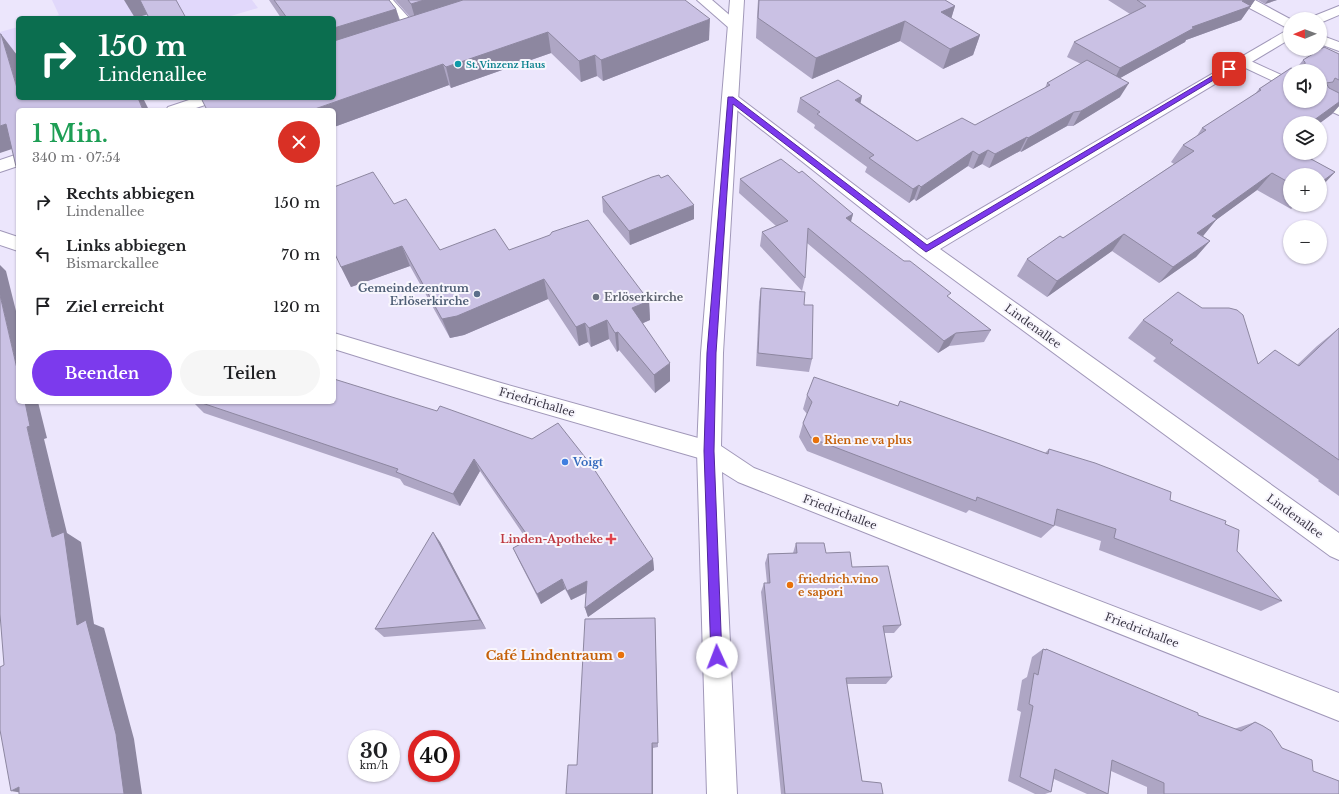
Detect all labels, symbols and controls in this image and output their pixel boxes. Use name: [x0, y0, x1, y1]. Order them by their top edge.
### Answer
north arrow: [1283, 12, 1327, 56]
map controls: [1283, 12, 1327, 264]
text: 150 m: [98, 29, 186, 64]
icon: right: [32, 32, 84, 84]
pin: [1212, 52, 1246, 86]
icon: arrive: [1218, 58, 1240, 80]
marker: St. Vinzenz Haus: [453, 59, 463, 69]
place label: St. Vinzenz Haus: [466, 59, 545, 70]
text: Lindenallee: [98, 64, 207, 86]
button: sound: [1283, 64, 1327, 108]
button: layers: [1283, 116, 1327, 160]
text: 1 Min.: [32, 119, 108, 148]
button: close: [278, 121, 320, 163]
text: 340 m · 07:54: [32, 149, 120, 166]
button: +: [1283, 168, 1327, 212]
text: Rechts abbiegen: [66, 184, 195, 203]
icon: right: [32, 191, 54, 213]
text: 150 m: [274, 193, 320, 212]
text: Lindenallee: [66, 203, 145, 220]
button: −: [1283, 220, 1327, 264]
text: Links abbiegen: [66, 236, 186, 255]
icon: left: [32, 243, 54, 265]
text: 70 m: [281, 245, 320, 264]
text: Bismarckallee: [66, 255, 159, 272]
place label: Gemeindezentrum Erlöserkirche: [358, 281, 470, 308]
marker: Gemeindezentrum Erlöserkirche: [472, 289, 482, 299]
place label: Erlöserkirche: [604, 290, 684, 304]
marker: Erlöserkirche: [591, 292, 601, 302]
icon: arrive: [32, 295, 54, 317]
text: Ziel erreicht: [66, 297, 164, 316]
text: 120 m: [273, 297, 320, 316]
street label: Lindenallee: [1002, 301, 1064, 351]
button: Beenden: [32, 350, 172, 396]
button: Teilen: [180, 350, 320, 396]
street label: Friedrichallee: [497, 384, 577, 420]
place label: Rien ne va plus: [824, 433, 912, 447]
marker: Rien ne va plus: [811, 435, 821, 445]
place label: Voigt: [572, 455, 604, 469]
marker: Voigt: [560, 457, 570, 467]
street label: Friedrichallee: [801, 491, 879, 533]
street label: Lindenallee: [1264, 491, 1326, 541]
place label: Linden-Apotheke: [500, 532, 604, 546]
marker: Linden-Apotheke: [606, 534, 616, 544]
place label: friedrich.vino e sapori: [798, 572, 878, 599]
marker: friedrich.vino e sapori: [785, 580, 795, 590]
street label: Friedrichallee: [1103, 609, 1181, 651]
position arrow: [696, 636, 738, 678]
place label: Café Lindentraum: [486, 647, 614, 664]
marker: Café Lindentraum: [616, 650, 626, 660]
speed limit sign: 40: [408, 730, 460, 782]
text: 30: [360, 739, 388, 763]
text: km/h: [360, 759, 388, 772]

